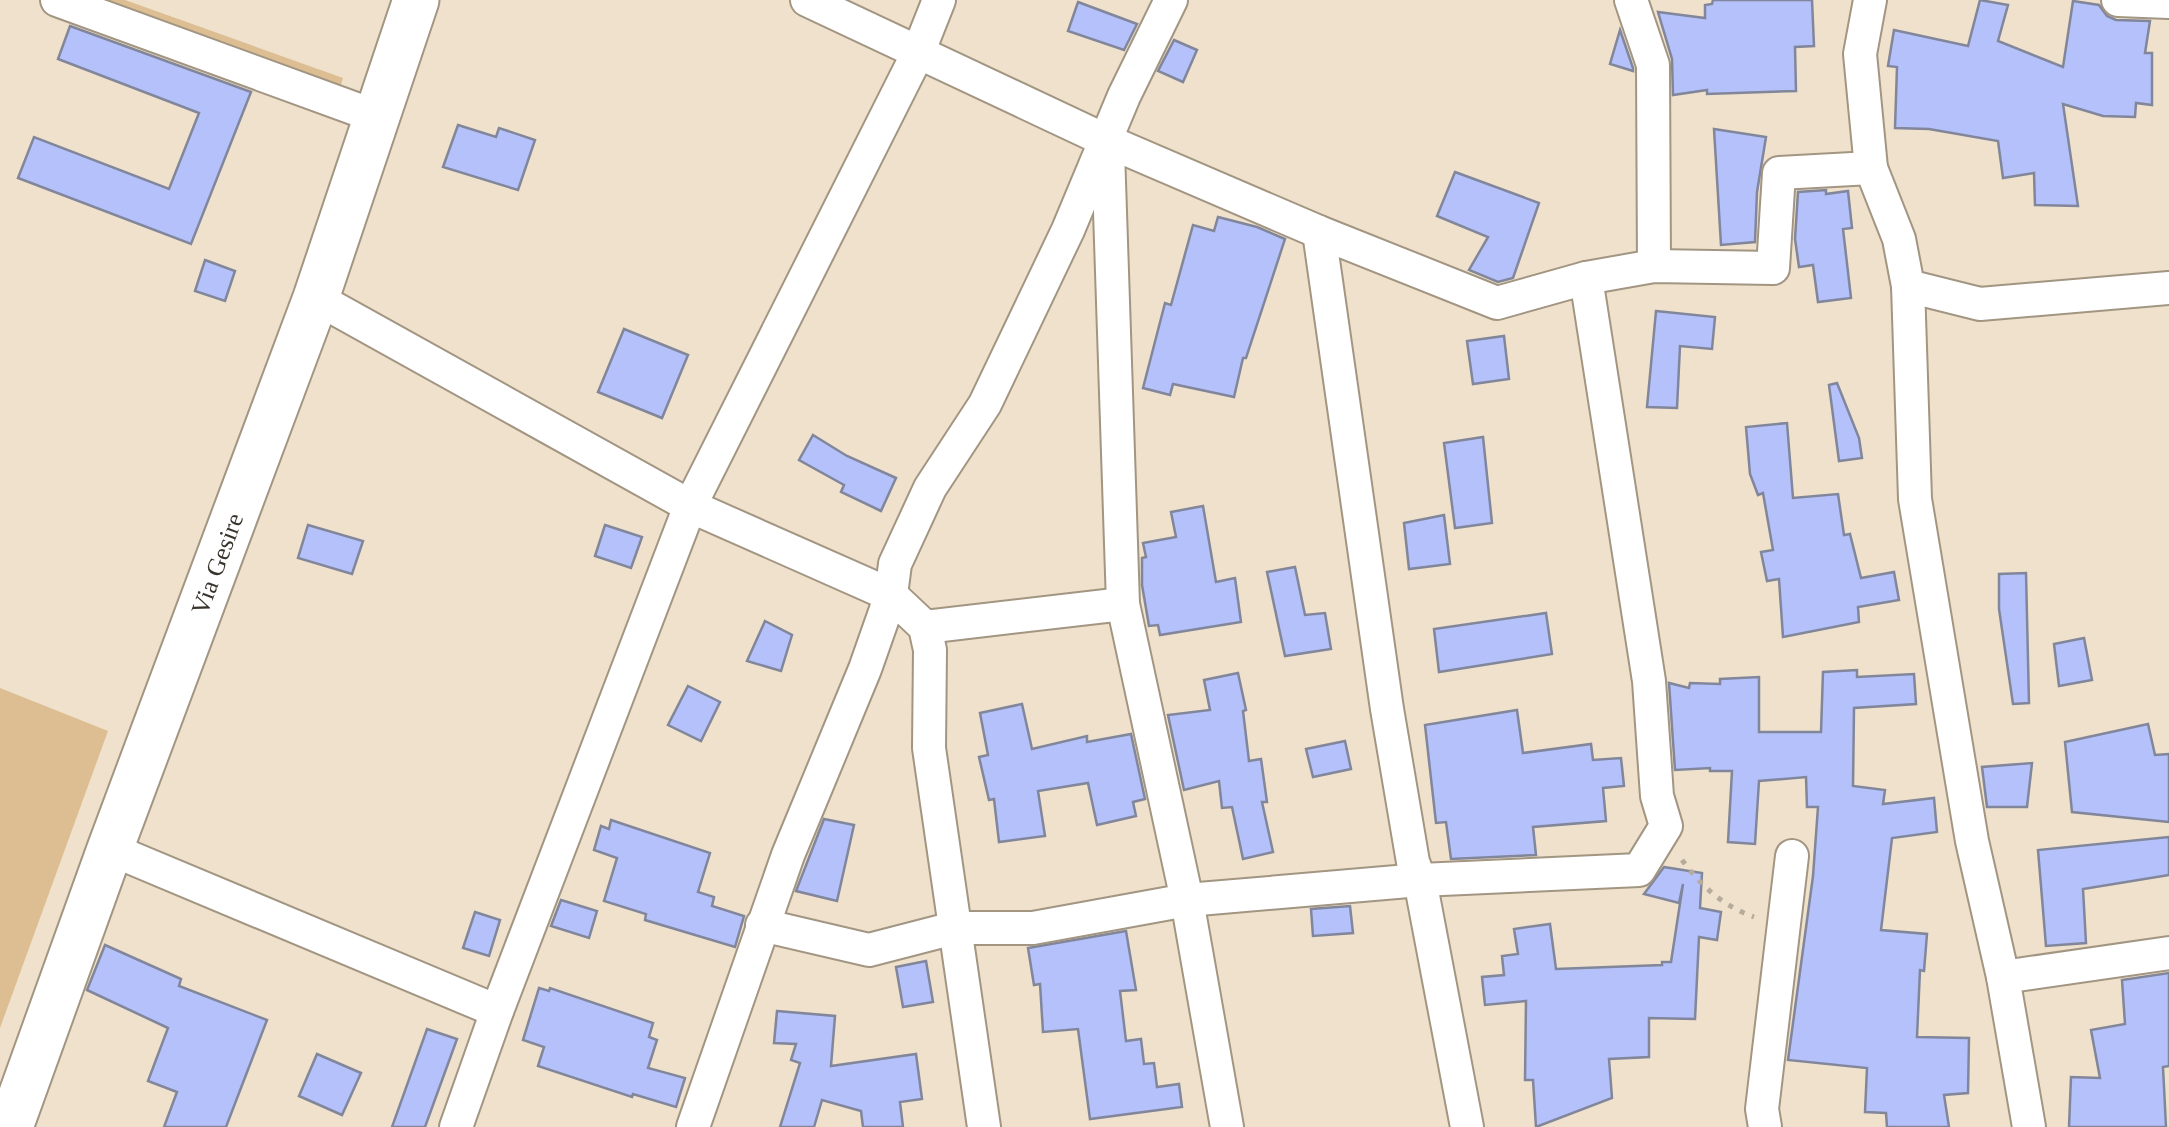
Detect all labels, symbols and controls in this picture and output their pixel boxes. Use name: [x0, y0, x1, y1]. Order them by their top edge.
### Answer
street label: Via Gesire: [186, 509, 248, 618]

